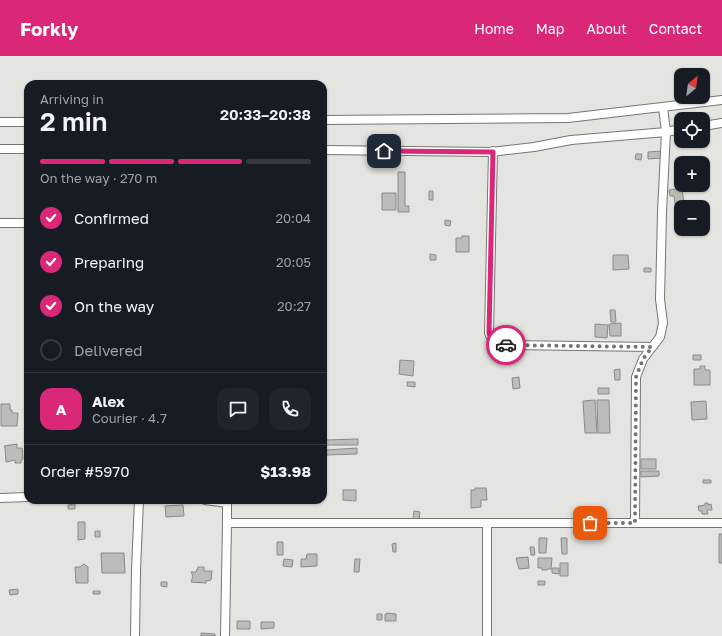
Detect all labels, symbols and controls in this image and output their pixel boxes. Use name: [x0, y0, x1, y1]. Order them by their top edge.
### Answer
text: Forkly: [20, 17, 78, 40]
text: Home: [474, 20, 514, 37]
text: Map: [536, 20, 564, 37]
text: About: [586, 20, 627, 37]
text: Contact: [649, 20, 702, 37]
north arrow: [674, 68, 710, 104]
map controls: [674, 68, 710, 236]
text: Arriving in: [40, 91, 104, 107]
text: 20:33–20:38: [220, 105, 311, 123]
text: 2 min: [40, 106, 108, 137]
button: locate: [674, 112, 710, 148]
pin: [367, 134, 401, 168]
icon: home: [373, 140, 395, 162]
button: +: [674, 156, 710, 192]
text: On the way · 270 m: [40, 170, 157, 186]
button: −: [674, 200, 710, 236]
icon: check: [40, 207, 62, 229]
text: Confirmed: [74, 209, 149, 227]
text: 20:04: [276, 210, 311, 226]
icon: check: [40, 251, 62, 273]
text: Preparing: [74, 253, 144, 271]
text: 20:05: [276, 254, 311, 270]
icon: check: [40, 295, 62, 317]
text: On the way: [74, 297, 154, 315]
text: 20:27: [277, 298, 311, 314]
courier: [486, 325, 526, 365]
icon: car: [495, 334, 517, 356]
text: Delivered: [74, 341, 142, 359]
button: chat: [217, 388, 259, 430]
button: phone: [269, 388, 311, 430]
text: Alex: [92, 392, 125, 410]
text: A: [56, 400, 66, 418]
text: Courier · 4.7: [92, 410, 167, 426]
text: Order #5970: [40, 462, 130, 480]
text: $13.98: [260, 462, 311, 480]
pin: [573, 506, 607, 540]
icon: bag: [579, 512, 601, 534]

